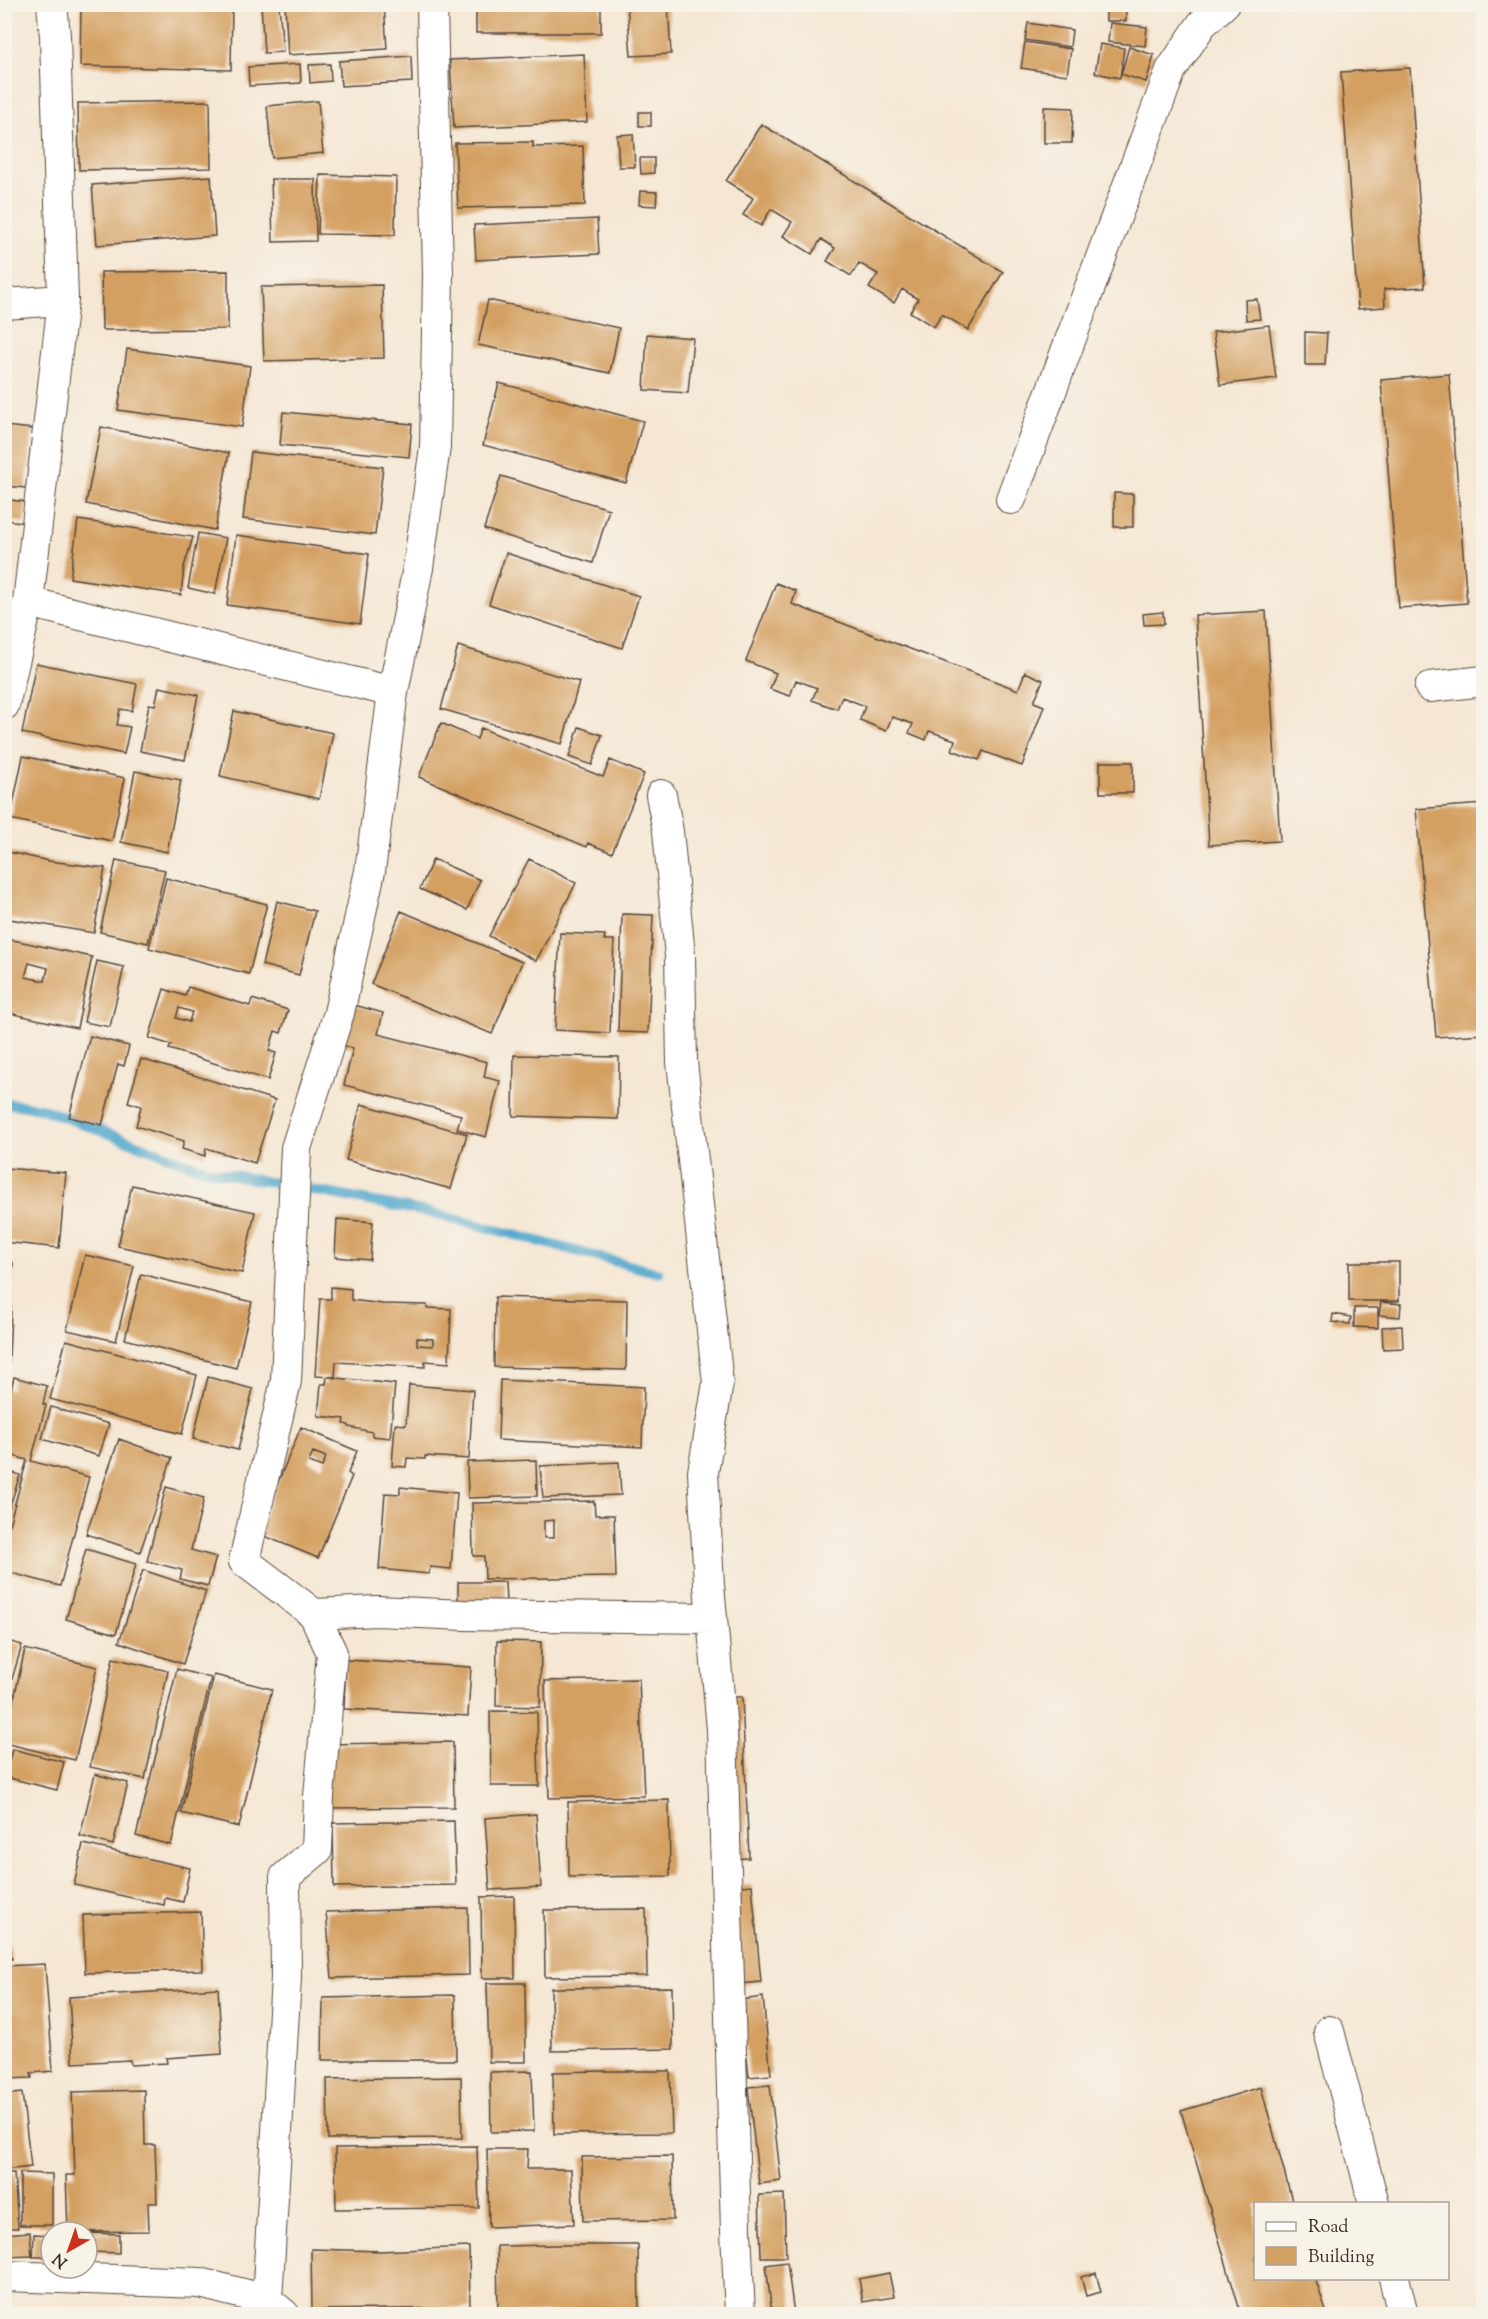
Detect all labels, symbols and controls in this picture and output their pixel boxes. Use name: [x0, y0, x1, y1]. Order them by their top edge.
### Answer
legend: [1254, 2202, 1449, 2280]
text: Road: [1308, 2215, 1348, 2241]
north arrow: [39, 2220, 99, 2280]
text: Building: [1308, 2245, 1374, 2271]
text: N: [49, 2247, 73, 2272]

